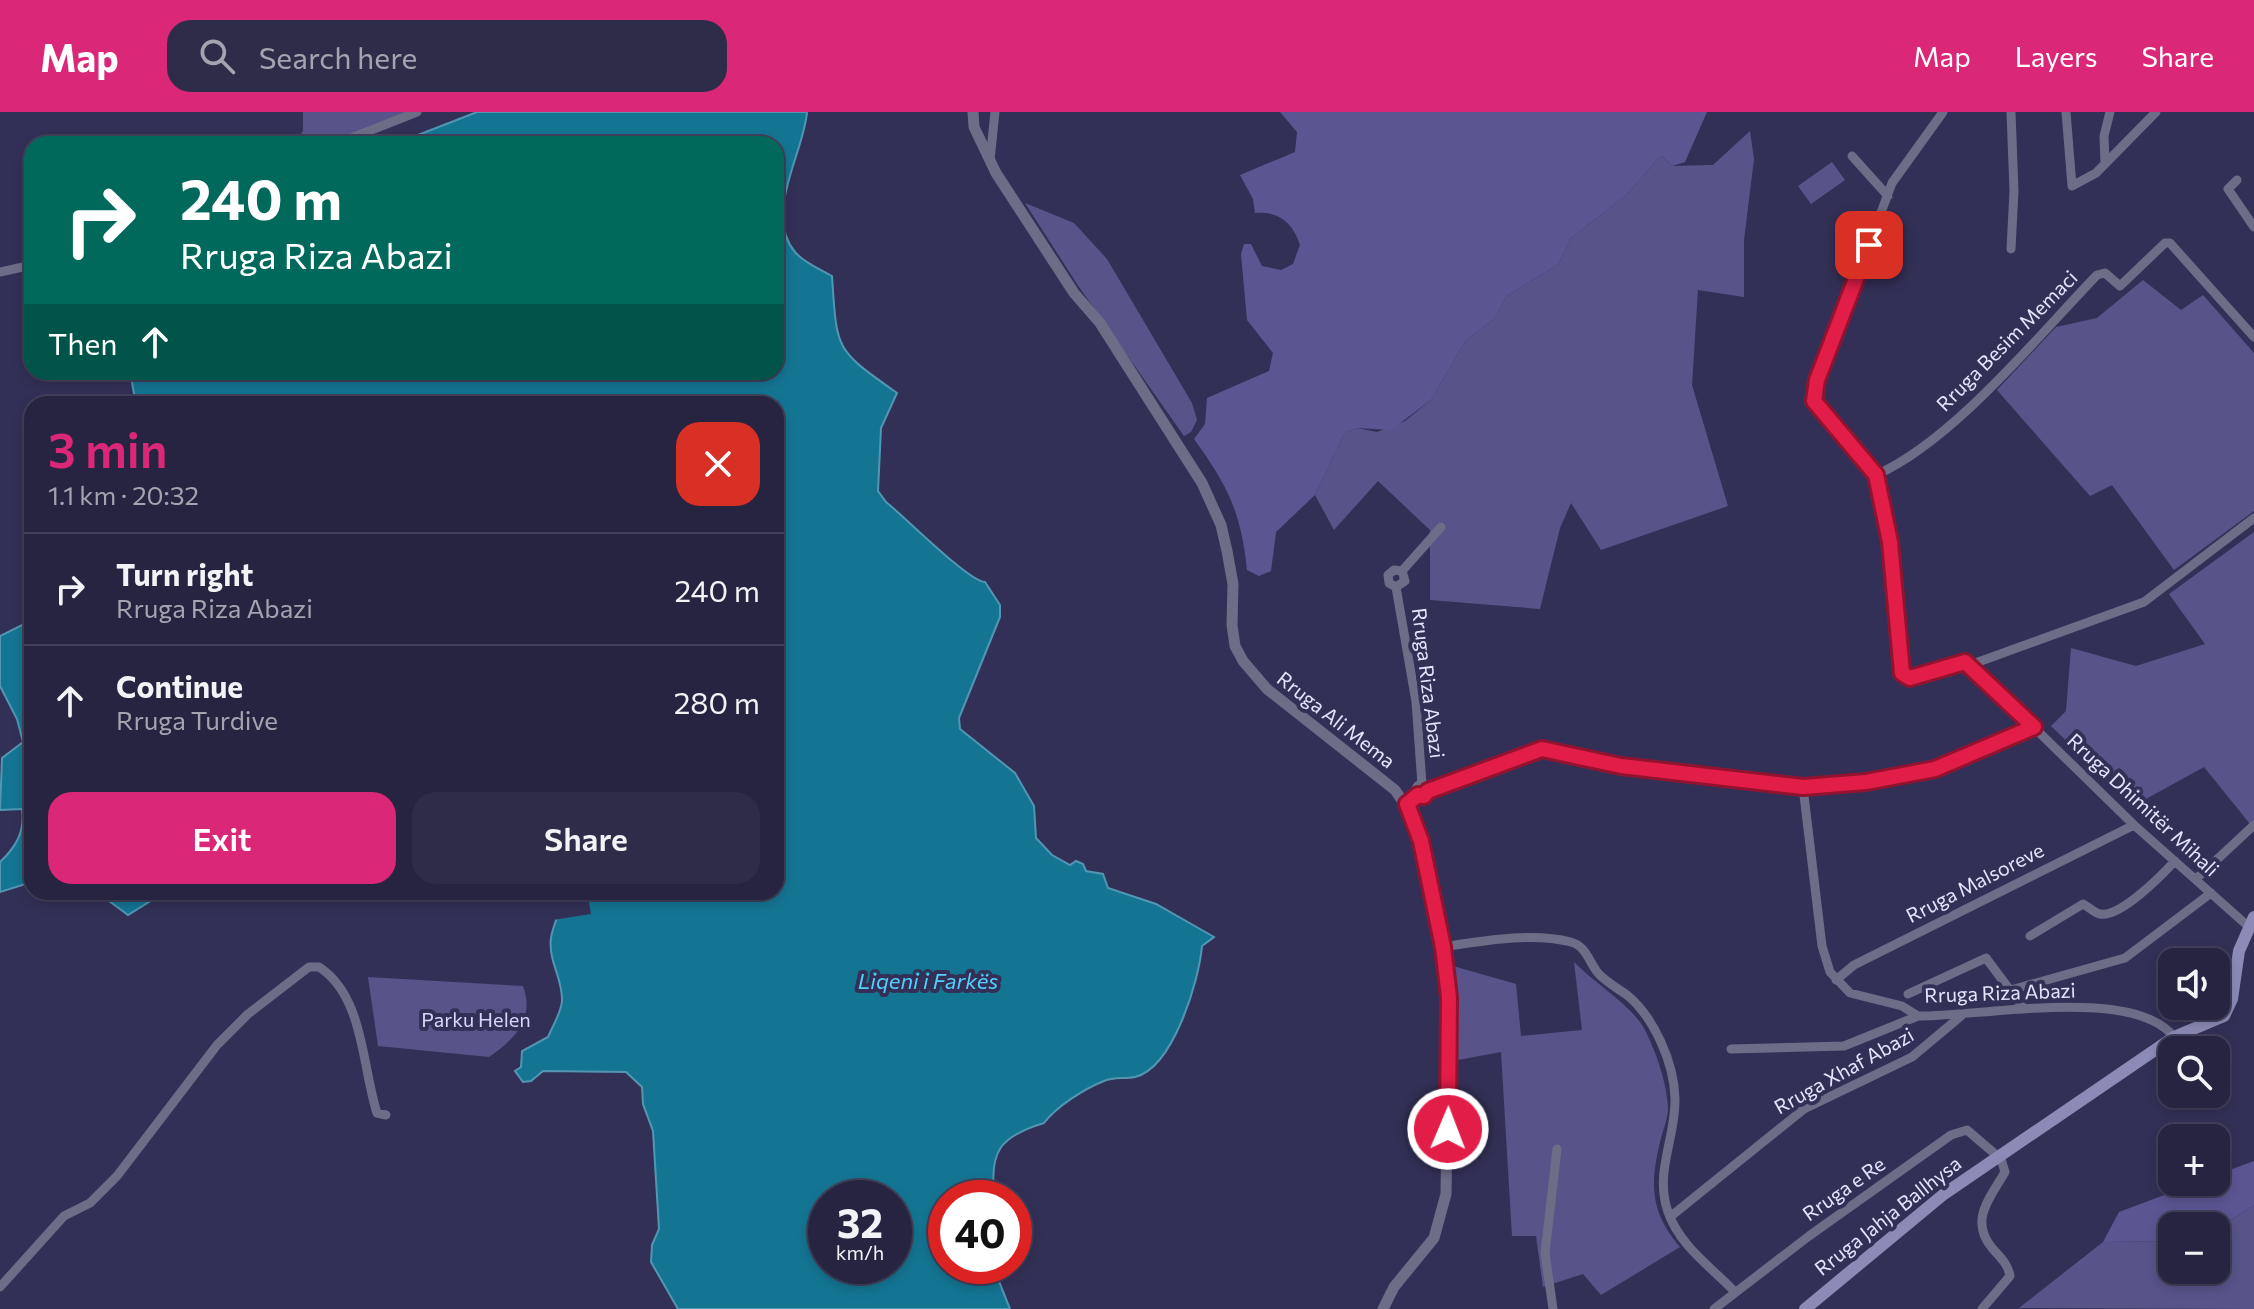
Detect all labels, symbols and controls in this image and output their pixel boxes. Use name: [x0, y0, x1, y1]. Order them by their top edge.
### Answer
search box: [167, 20, 727, 92]
text: Map: [40, 33, 119, 80]
icon: search: [195, 34, 239, 78]
text: Search here: [259, 38, 417, 75]
text: Map: [1913, 39, 1971, 73]
text: Layers: [2015, 39, 2097, 73]
text: Share: [2141, 39, 2214, 73]
text: 240 m: [180, 163, 342, 232]
icon: right: [48, 168, 152, 272]
pin: [1835, 211, 1903, 279]
icon: arrive: [1847, 223, 1891, 267]
text: Rruga Riza Abazi: [180, 232, 453, 276]
street label: Rruga Besim Memaci: [1931, 265, 2082, 416]
icon: ahead: [133, 320, 177, 364]
text: Then: [48, 324, 117, 361]
text: 3 min: [48, 419, 168, 478]
button: close: [676, 422, 760, 506]
text: 1.1 km · 20:32: [48, 479, 199, 510]
text: Turn right: [116, 555, 253, 592]
icon: right: [48, 567, 92, 611]
text: 240 m: [674, 571, 760, 608]
text: Rruga Riza Abazi: [116, 592, 313, 623]
street label: Rruga Riza Abazi: [1408, 606, 1450, 760]
street label: Rruga Ali Mema: [1273, 666, 1400, 773]
text: Continue: [116, 667, 243, 704]
icon: ahead: [48, 679, 92, 723]
text: 280 m: [674, 683, 760, 720]
text: Rruga Turdive: [116, 704, 278, 735]
street label: Rruga Dhimitër Mihali: [2063, 728, 2224, 881]
button: Exit: [48, 792, 396, 884]
button: Share: [412, 792, 760, 884]
street label: Rruga Malsoreve: [1902, 837, 2047, 927]
map controls: [2158, 948, 2230, 1284]
button: sound: [2158, 948, 2230, 1020]
water label: Liqeni i Farkës: [858, 967, 998, 994]
street label: Rruga Riza Abazi: [1924, 977, 2076, 1007]
park label: Parku Helen: [421, 1007, 531, 1031]
street label: Rruga Xhaf Abazi: [1770, 1022, 1918, 1118]
button: search: [2158, 1036, 2230, 1108]
position arrow: [1406, 1087, 1490, 1171]
button: +: [2158, 1124, 2230, 1196]
street label: Rruga e Re: [1798, 1151, 1889, 1225]
street label: Rruga Jahja Ballhysa: [1809, 1151, 1965, 1280]
speed limit sign: 40: [928, 1180, 1032, 1284]
text: 32: [837, 1197, 883, 1246]
button: −: [2158, 1212, 2230, 1284]
text: km/h: [836, 1240, 884, 1264]

